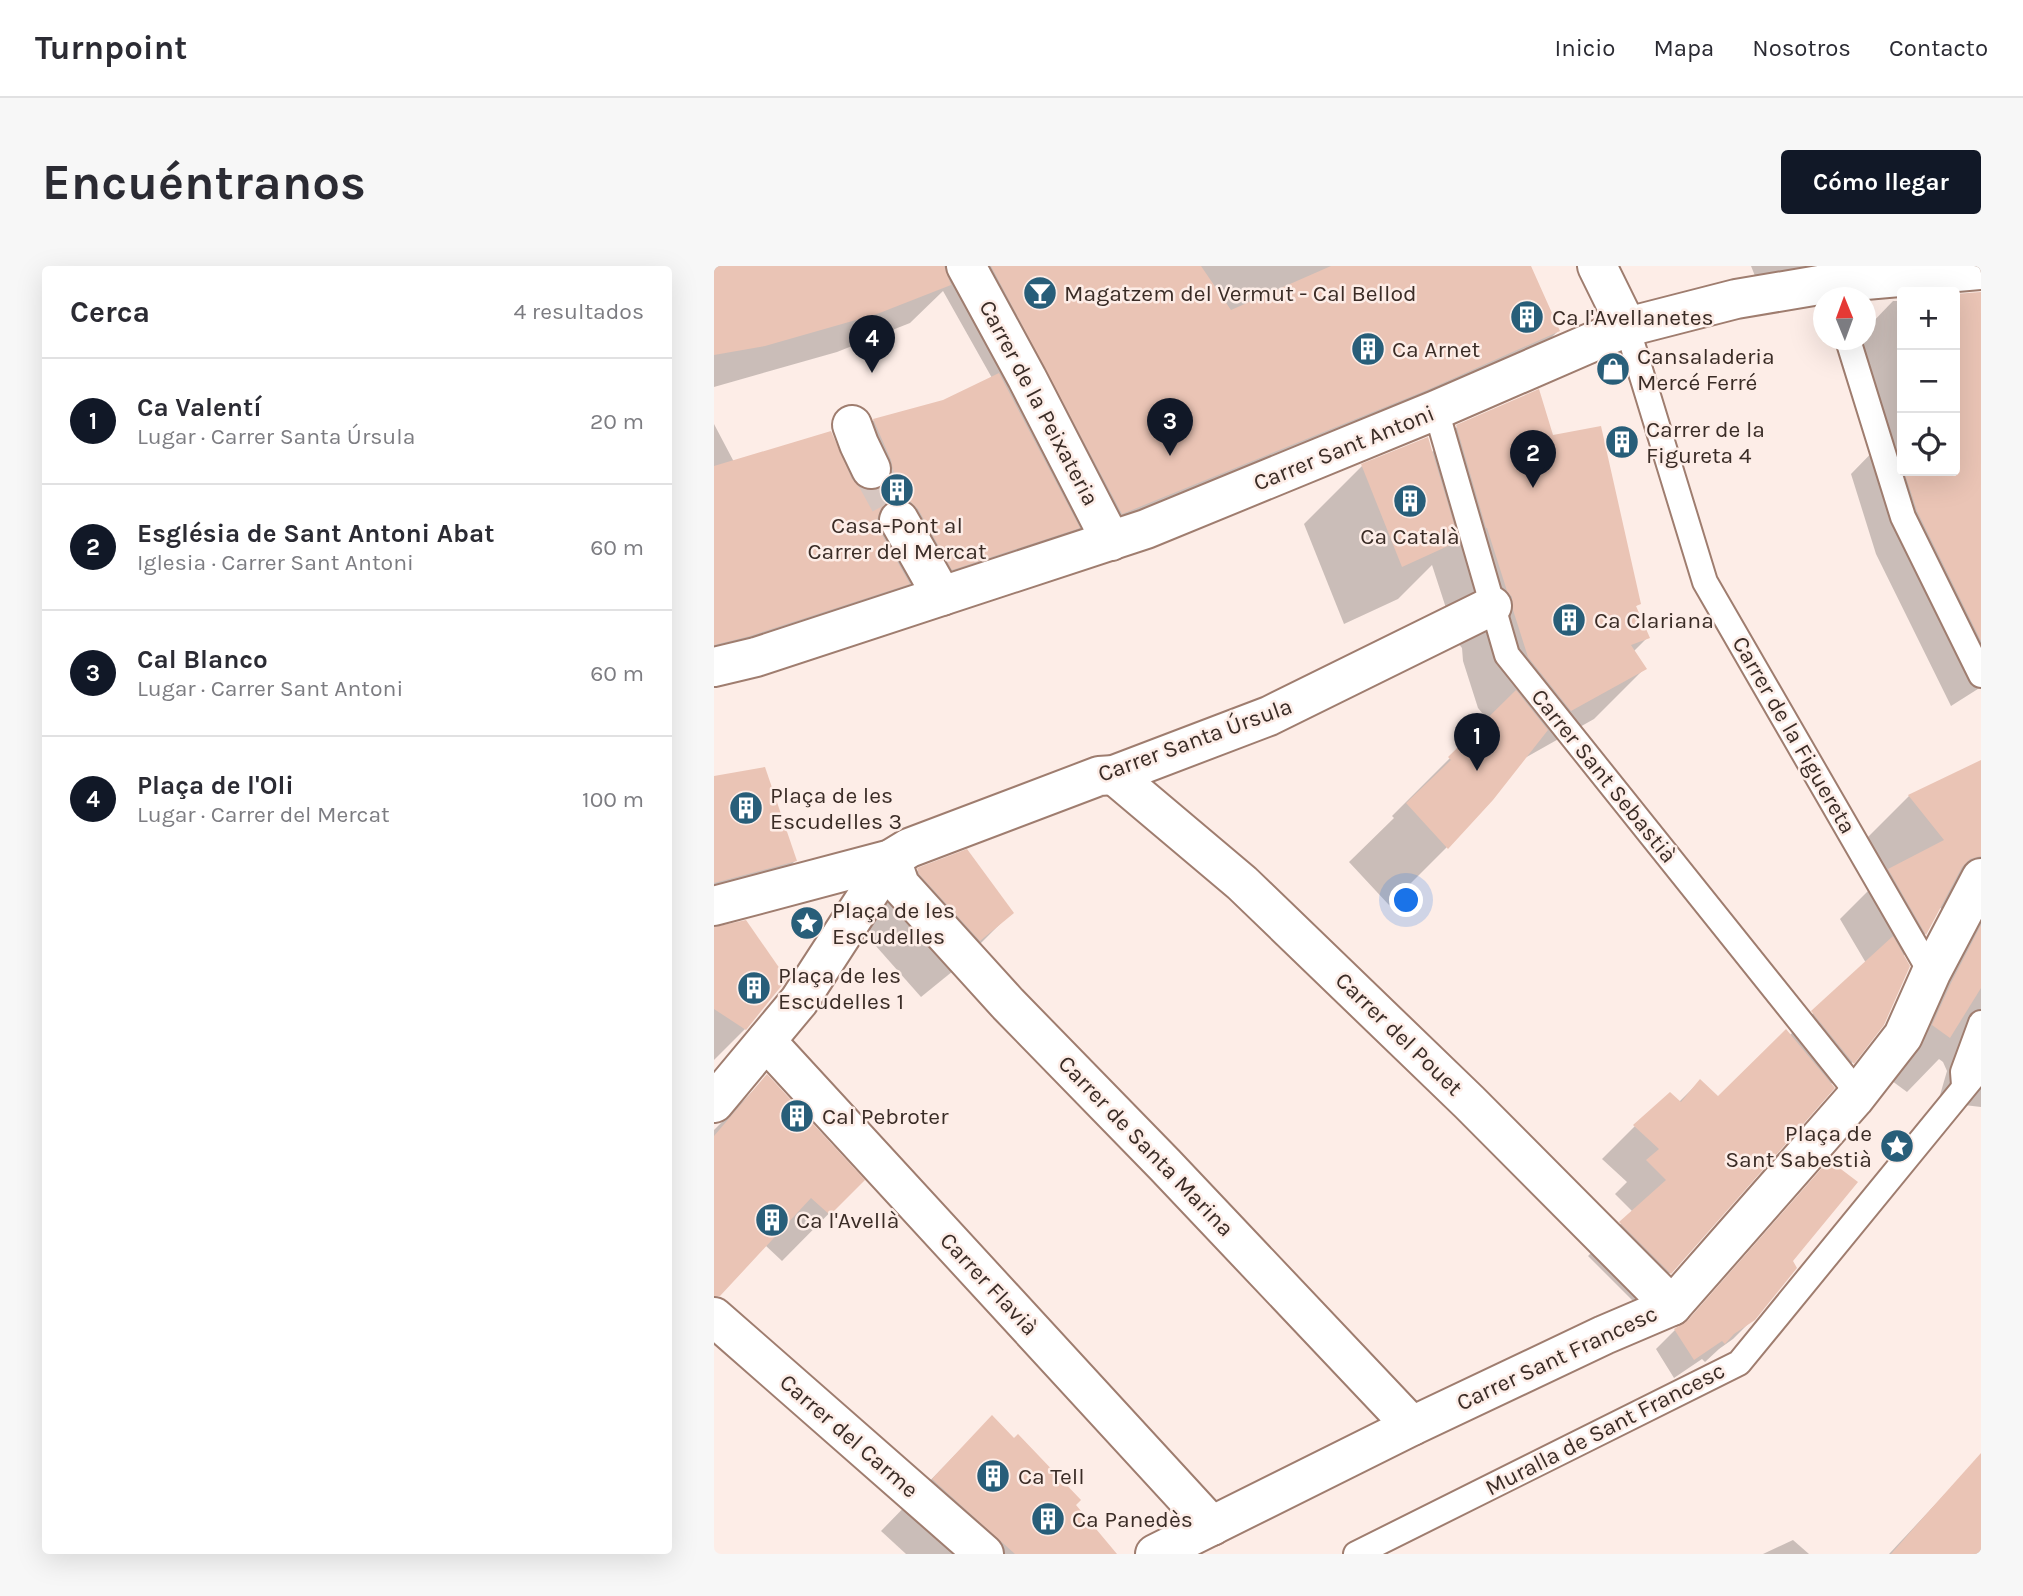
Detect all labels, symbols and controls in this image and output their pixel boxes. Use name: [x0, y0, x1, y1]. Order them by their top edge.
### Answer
text: Turnpoint: [35, 29, 187, 67]
text: Inicio: [1554, 34, 1615, 62]
text: Mapa: [1653, 34, 1714, 62]
text: Nosotros: [1752, 34, 1851, 62]
text: Contacto: [1889, 34, 1988, 62]
button: Cómo llegar: [1781, 150, 1981, 214]
text: Encuéntranos: [42, 154, 366, 211]
bar icon: Magatzem del Vermut - Cal Bellod: [1021, 274, 1059, 312]
place label: Magatzem del Vermut - Cal Bellod: [1064, 280, 1417, 307]
north arrow: [1813, 287, 1876, 350]
map controls: [1897, 287, 1960, 476]
button: +: [1897, 287, 1960, 350]
text: Cerca: [70, 294, 150, 330]
street label: Carrer de la Peixateria: [973, 296, 1105, 510]
text: 4 resultados: [514, 298, 644, 325]
building icon: Ca l'Avellanetes: [1508, 298, 1546, 336]
place label: Ca l'Avellanetes: [1552, 304, 1714, 331]
pin: 4: [849, 315, 895, 373]
building icon: Ca Arnet: [1349, 330, 1387, 368]
place label: Ca Arnet: [1392, 336, 1480, 363]
place label: Cansaladeria Mercé Ferré: [1637, 343, 1775, 396]
shop icon: Cansaladeria Mercé Ferré: [1594, 350, 1632, 388]
button: −: [1897, 350, 1960, 413]
text: Ca Valentí: [137, 392, 262, 423]
pin: 3: [1147, 398, 1193, 456]
street label: Carrer Sant Antoni: [1250, 399, 1438, 497]
text: 1: [89, 408, 97, 435]
text: 20 m: [590, 408, 644, 435]
button: locate: [1897, 413, 1960, 476]
place label: Carrer de la Figureta 4: [1646, 416, 1765, 469]
text: Lugar · Carrer Santa Úrsula: [137, 423, 415, 450]
building icon: Carrer de la Figureta 4: [1603, 423, 1641, 461]
pin: 2: [1510, 430, 1556, 488]
building icon: Casa-Pont al Carrer del Mercat: [878, 471, 916, 509]
building icon: Ca Català: [1391, 482, 1429, 520]
place label: Casa-Pont al Carrer del Mercat: [807, 512, 987, 565]
text: Església de Sant Antoni Abat: [137, 518, 494, 549]
place label: Ca Català: [1360, 523, 1460, 550]
text: 2: [86, 534, 100, 561]
text: 60 m: [590, 534, 644, 561]
text: Iglesia · Carrer Sant Antoni: [137, 549, 414, 576]
building icon: Ca Clariana: [1550, 601, 1588, 639]
place label: Ca Clariana: [1594, 607, 1714, 634]
street label: Carrer de la Figuereta: [1726, 631, 1862, 839]
text: Cal Blanco: [137, 644, 268, 675]
text: 3: [86, 660, 100, 687]
text: 60 m: [590, 660, 644, 687]
text: Lugar · Carrer Sant Antoni: [137, 675, 403, 702]
street label: Carrer Sant Sebastià: [1526, 684, 1682, 868]
street label: Carrer Santa Úrsula: [1094, 692, 1296, 788]
pin: 1: [1454, 713, 1500, 771]
text: Plaça de l'Oli: [137, 770, 294, 801]
place label: Plaça de les Escudelles 3: [770, 782, 902, 835]
text: 4: [86, 786, 100, 813]
text: 100 m: [582, 786, 644, 813]
building icon: Plaça de les Escudelles 3: [727, 789, 765, 827]
text: Lugar · Carrer del Mercat: [137, 801, 390, 828]
your location: [1389, 883, 1423, 917]
place label: Plaça de les Escudelles: [832, 897, 955, 950]
place icon: Plaça de les Escudelles: [788, 904, 826, 942]
place label: Plaça de les Escudelles 1: [778, 962, 904, 1015]
street label: Carrer del Pouet: [1330, 967, 1468, 1102]
building icon: Plaça de les Escudelles 1: [735, 969, 773, 1007]
street label: Carrer de Santa Marina: [1053, 1050, 1239, 1242]
building icon: Cal Pebroter: [778, 1097, 816, 1135]
place label: Cal Pebroter: [822, 1103, 949, 1130]
place label: Plaça de Sant Sabestià: [1725, 1120, 1872, 1173]
place icon: Plaça de Sant Sabestià: [1878, 1127, 1916, 1165]
building icon: Ca l'Avellà: [753, 1201, 791, 1239]
place label: Ca l'Avellà: [796, 1207, 899, 1234]
street label: Carrer Flavià: [934, 1227, 1044, 1341]
street label: Carrer Sant Francesc: [1452, 1300, 1662, 1416]
street label: Muralla de Sant Francesc: [1481, 1357, 1729, 1501]
street label: Carrer del Carme: [774, 1368, 924, 1504]
building icon: Ca Tell: [974, 1457, 1012, 1495]
place label: Ca Tell: [1018, 1463, 1085, 1490]
building icon: Ca Panedès: [1029, 1500, 1067, 1538]
place label: Ca Panedès: [1072, 1506, 1193, 1533]

